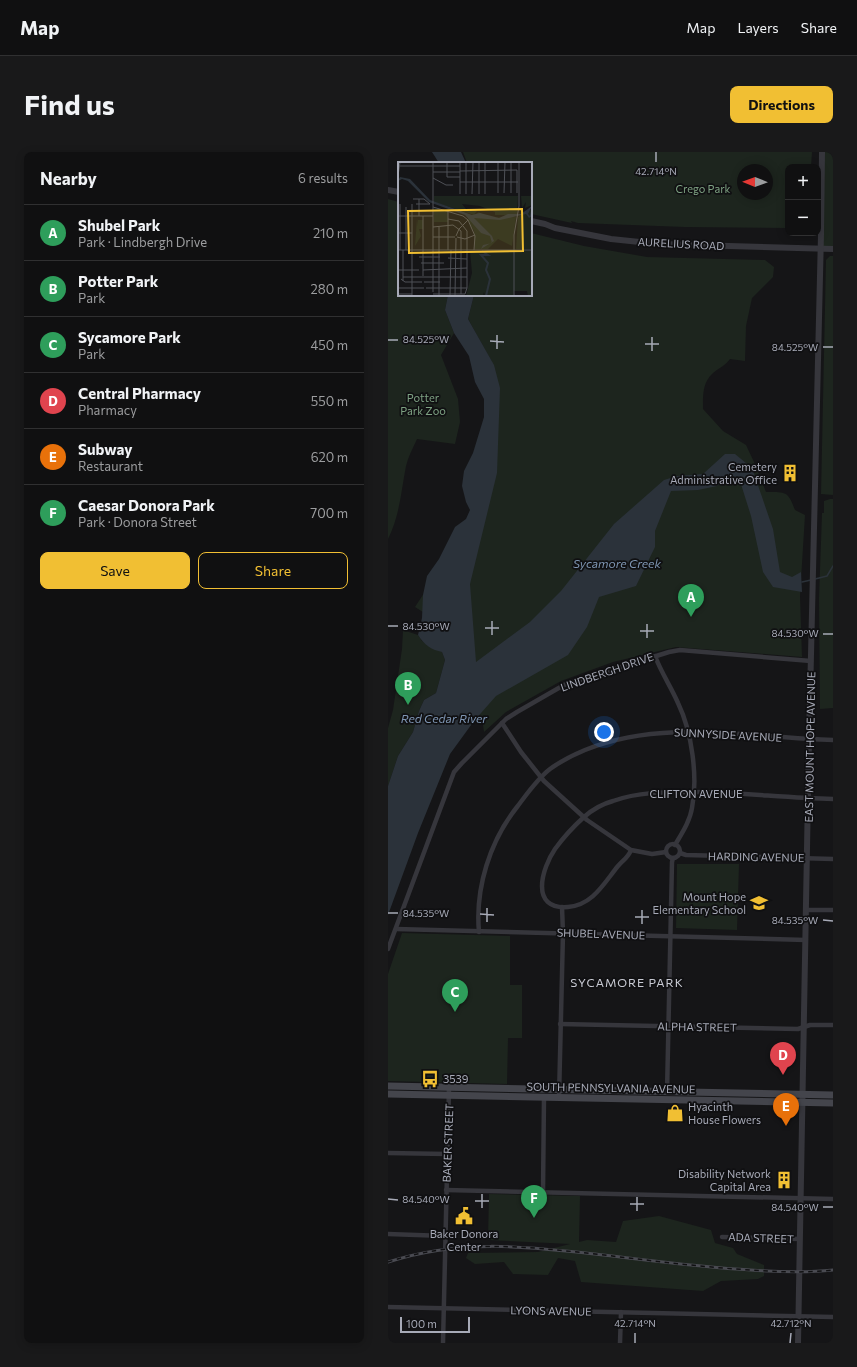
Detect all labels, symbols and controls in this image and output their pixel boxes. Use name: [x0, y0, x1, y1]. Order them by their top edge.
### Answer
text: Map: [20, 16, 59, 39]
text: Map: [687, 19, 715, 36]
text: Layers: [737, 19, 779, 36]
text: Share: [801, 19, 837, 36]
button: Directions: [730, 86, 833, 123]
text: Find us: [24, 87, 115, 121]
inset map: [398, 162, 532, 296]
north arrow: [737, 164, 773, 200]
map controls: [785, 164, 821, 236]
button: +: [785, 164, 821, 200]
text: 42.714°N: [635, 165, 677, 177]
text: Nearby: [40, 168, 97, 189]
text: 6 results: [298, 170, 348, 186]
park label: Crego Park: [675, 182, 731, 195]
button: −: [785, 200, 821, 236]
text: Shubel Park: [78, 216, 160, 234]
text: A: [48, 225, 58, 241]
text: 210 m: [313, 225, 348, 241]
text: Park · Lindbergh Drive: [78, 234, 207, 250]
street label: AURELIUS ROAD: [637, 235, 725, 252]
text: Potter Park: [78, 272, 158, 290]
text: B: [49, 281, 57, 297]
text: 280 m: [311, 281, 348, 297]
text: Park: [78, 290, 105, 306]
text: Sycamore Park: [78, 328, 181, 346]
text: 84.525°W: [403, 333, 449, 345]
text: C: [49, 337, 57, 353]
text: 450 m: [310, 337, 348, 353]
text: 84.525°W: [772, 341, 818, 353]
text: Park: [78, 346, 105, 362]
text: Central Pharmacy: [78, 384, 201, 402]
park label: Potter Park Zoo: [400, 391, 446, 417]
text: D: [48, 393, 58, 409]
text: 550 m: [311, 393, 348, 409]
text: Pharmacy: [78, 402, 137, 418]
text: Subway: [78, 440, 132, 458]
text: E: [49, 449, 57, 465]
text: 620 m: [311, 449, 348, 465]
text: Restaurant: [78, 458, 143, 474]
place label: Cemetery Administrative Office: [670, 460, 777, 486]
building icon: Cemetery Administrative Office: [780, 463, 800, 483]
text: Caesar Donora Park: [78, 496, 215, 514]
text: F: [49, 505, 57, 521]
text: 700 m: [310, 505, 348, 521]
text: Park · Donora Street: [78, 514, 197, 530]
button: Save: [40, 552, 190, 589]
button: Share: [198, 552, 348, 589]
water label: Sycamore Creek: [573, 556, 661, 570]
pin: A: [678, 584, 704, 617]
text: 84.530°W: [402, 620, 450, 632]
text: 84.530°W: [771, 627, 819, 639]
street label: LINDBERGH DRIVE: [559, 649, 655, 694]
street label: EAST MOUNT HOPE AVENUE: [802, 671, 817, 823]
pin: B: [395, 672, 421, 705]
water label: Red Cedar River: [401, 711, 488, 725]
your location: [594, 722, 614, 742]
street label: SUNNYSIDE AVENUE: [674, 725, 782, 744]
street label: CLIFTON AVENUE: [649, 787, 743, 800]
street label: HARDING AVENUE: [708, 849, 804, 864]
place label: Mount Hope Elementary School: [653, 890, 746, 916]
school or university icon: Mount Hope Elementary School: [749, 893, 769, 913]
text: 84.535°W: [403, 907, 449, 919]
text: 84.535°W: [772, 914, 818, 926]
street label: SHUBEL AVENUE: [557, 925, 645, 942]
district label: SYCAMORE PARK: [570, 975, 684, 989]
pin: C: [442, 979, 468, 1012]
street label: ALPHA STREET: [657, 1019, 737, 1034]
pin: D: [770, 1042, 796, 1075]
bus stop icon: 3539: [420, 1069, 440, 1089]
place label: 3539: [443, 1072, 469, 1085]
street label: SOUTH PENNSYLVANIA AVENUE: [526, 1080, 696, 1095]
pin: E: [773, 1093, 799, 1126]
place label: Hyacinth House Flowers: [688, 1100, 761, 1126]
street label: BAKER STREET: [440, 1103, 455, 1183]
shop icon: Hyacinth House Flowers: [665, 1103, 685, 1123]
place label: Disability Network Capital Area: [678, 1167, 771, 1193]
building icon: Disability Network Capital Area: [774, 1170, 794, 1190]
pin: F: [521, 1185, 547, 1218]
text: 84.540°W: [402, 1193, 450, 1205]
text: 84.540°W: [771, 1201, 819, 1213]
public building icon: Baker Donora Center: [454, 1206, 474, 1226]
place label: Baker Donora Center: [430, 1227, 498, 1253]
street label: ADA STREET: [728, 1230, 794, 1245]
street label: LYONS AVENUE: [510, 1303, 592, 1318]
scale bar: [400, 1315, 470, 1334]
text: 100 m: [406, 1317, 437, 1330]
text: 42.714°N: [614, 1317, 656, 1329]
text: 42.712°N: [770, 1317, 812, 1329]

